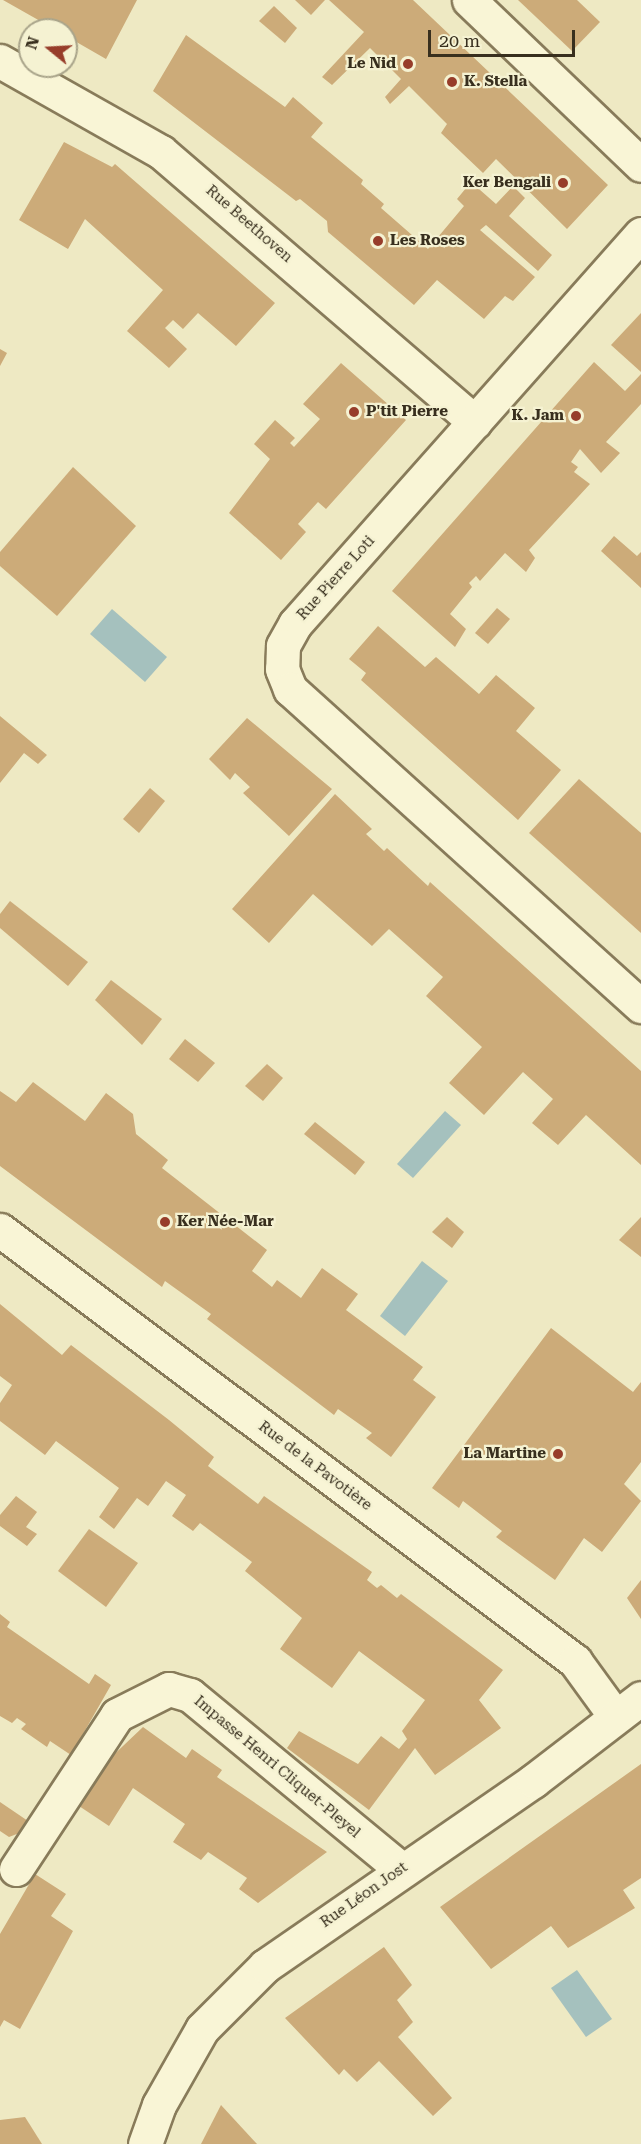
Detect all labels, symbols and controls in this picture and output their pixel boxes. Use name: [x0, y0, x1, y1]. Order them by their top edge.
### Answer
north arrow: [18, 18, 78, 78]
scale bar: [431, 18, 578, 56]
text: 20 m: [439, 30, 480, 51]
text: N: [21, 34, 43, 52]
place label: Le Nid: [347, 55, 396, 73]
marker: Le Nid: [401, 57, 415, 71]
place label: K. Stella: [464, 73, 527, 91]
marker: K. Stella: [445, 75, 459, 89]
place label: Ker Bengali: [463, 174, 551, 192]
marker: Ker Bengali: [556, 176, 570, 190]
street label: Rue Beethoven: [202, 182, 296, 266]
place label: Les Roses: [390, 232, 465, 250]
marker: Les Roses: [371, 234, 385, 248]
place label: P'tit Pierre: [366, 403, 448, 421]
marker: P'tit Pierre: [347, 405, 361, 419]
place label: K. Jam: [512, 407, 564, 425]
marker: K. Jam: [569, 409, 583, 423]
street label: Rue Pierre Loti: [293, 532, 379, 624]
place label: Ker Née-Mar: [177, 1213, 274, 1231]
marker: Ker Née-Mar: [158, 1215, 172, 1229]
street label: Rue de la Pavotière: [255, 1418, 375, 1514]
place label: La Martine: [463, 1445, 546, 1463]
marker: La Martine: [551, 1447, 565, 1461]
street label: Impasse Henri Cliquet-Pleyel: [190, 1692, 364, 1842]
street label: Rue Léon Jost: [317, 1858, 411, 1932]

